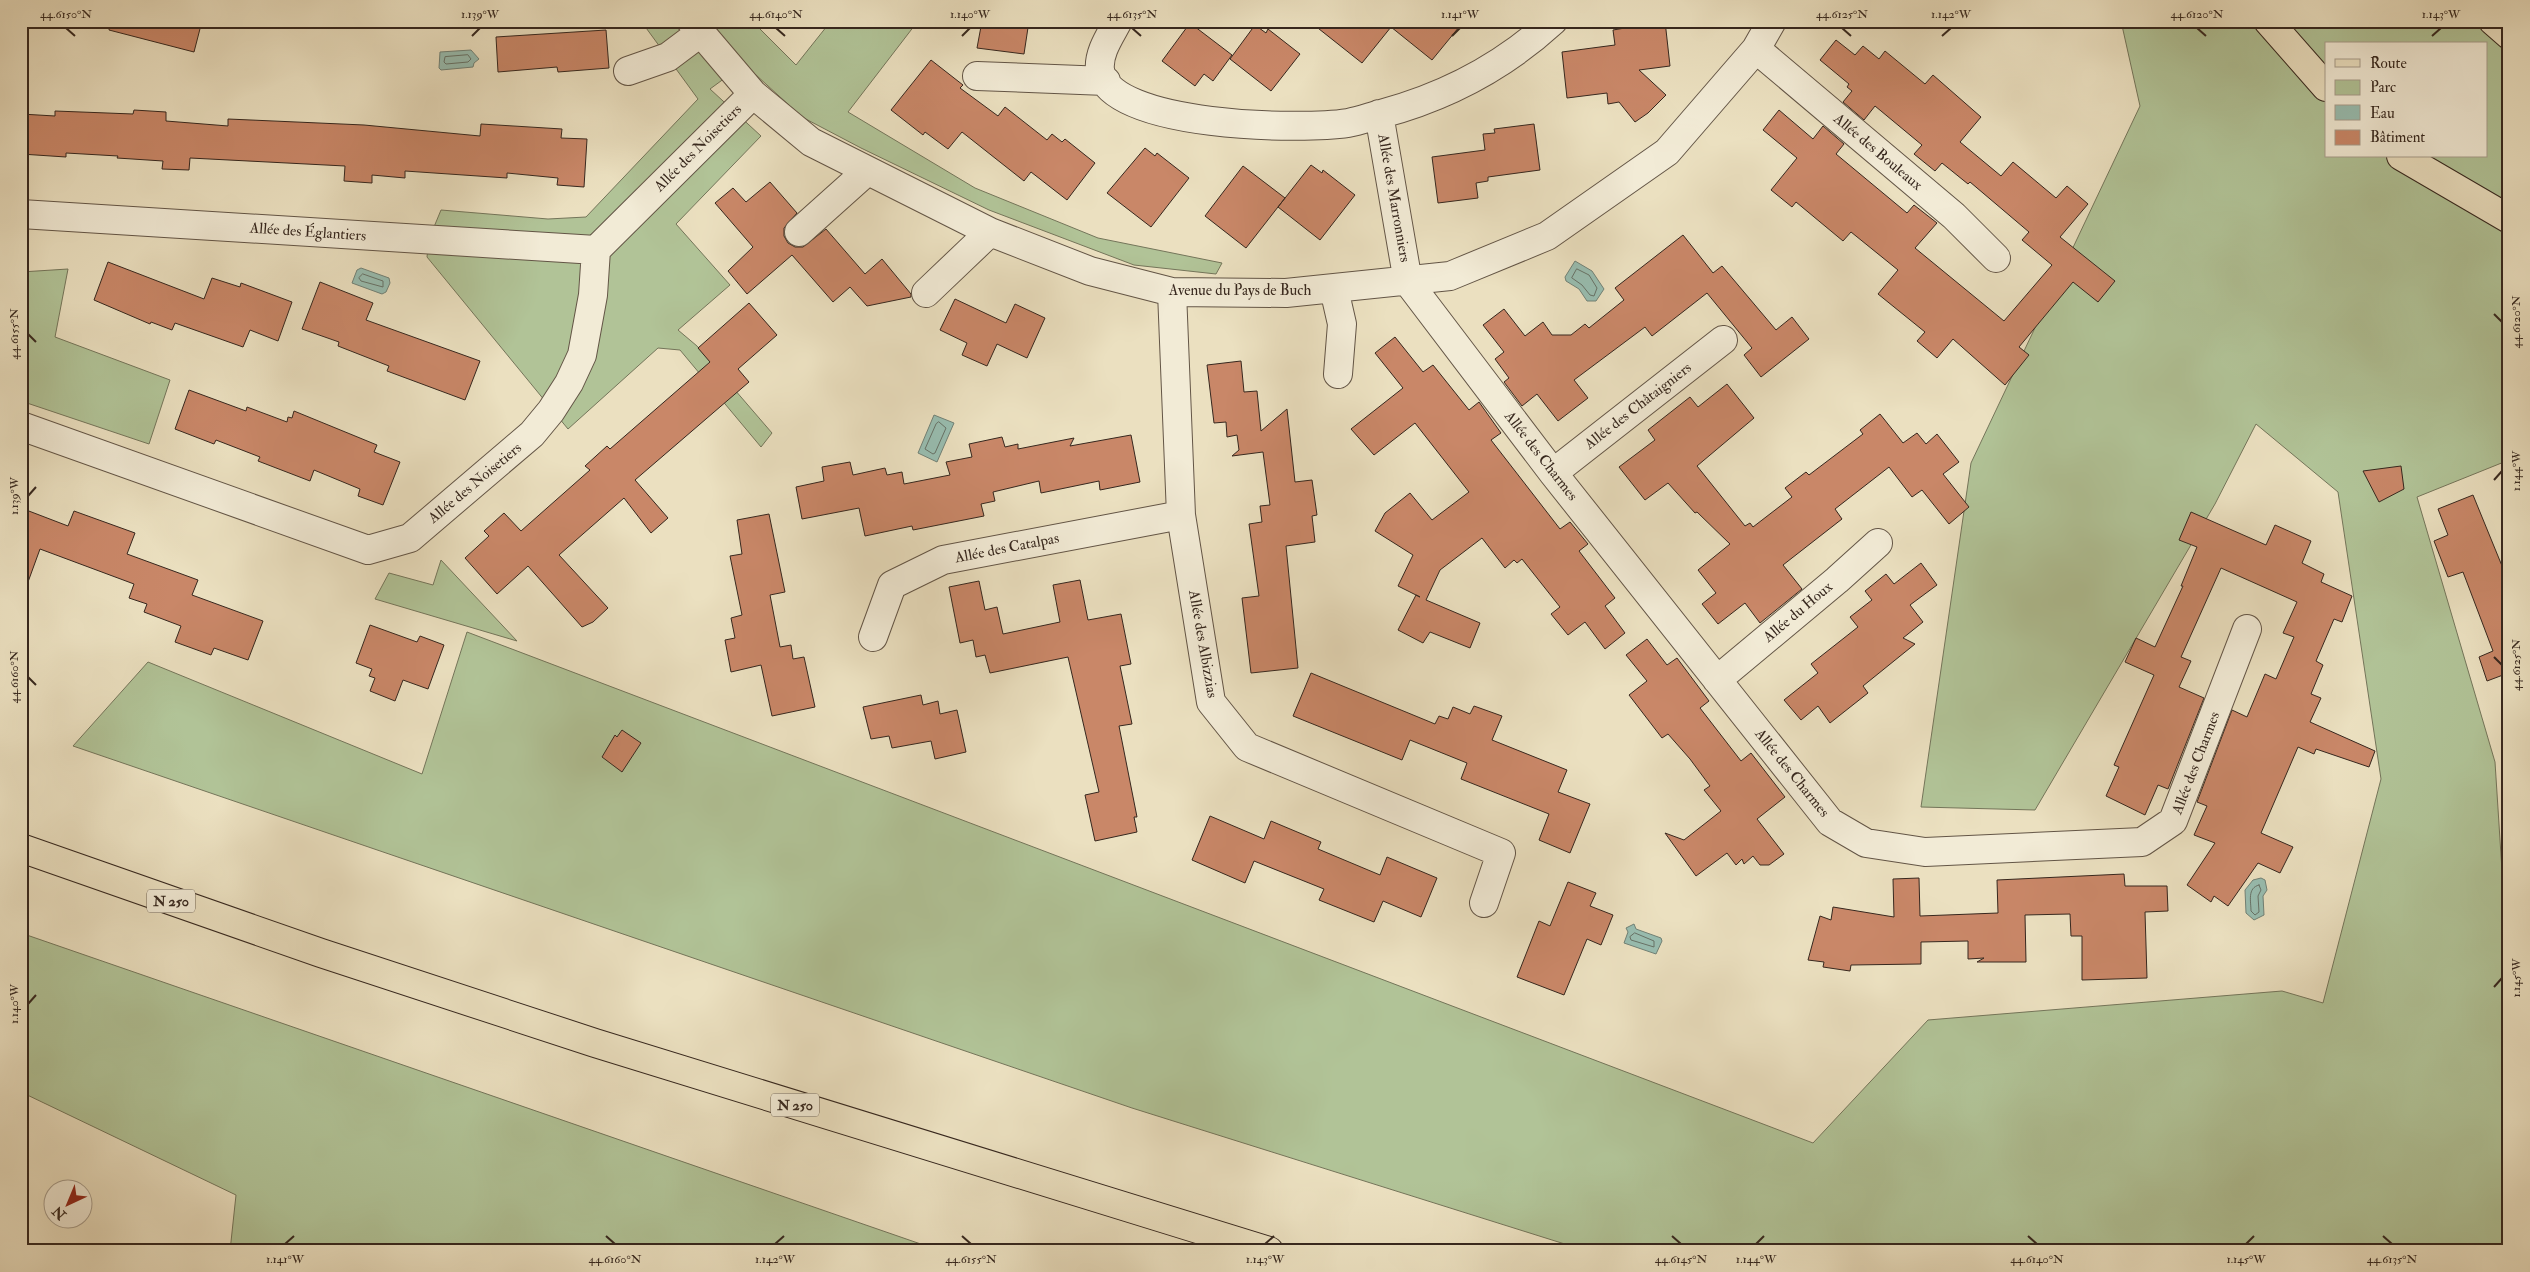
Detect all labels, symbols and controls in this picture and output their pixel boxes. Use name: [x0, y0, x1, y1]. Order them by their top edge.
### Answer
text: 44.6150°N: [40, 7, 92, 22]
text: 1.139°W: [461, 7, 500, 22]
text: 44.6140°N: [749, 7, 803, 22]
text: 1.140°W: [950, 7, 991, 22]
text: 44.6135°N: [1107, 7, 1158, 22]
text: 1.141°W: [1441, 7, 1480, 22]
text: 44.6125°N: [1816, 7, 1868, 22]
text: 1.142°W: [1931, 7, 1972, 22]
text: 44.6120°N: [2170, 7, 2224, 22]
text: 1.143°W: [2422, 7, 2461, 22]
legend: [2325, 42, 2488, 158]
text: Route: [2370, 54, 2407, 73]
text: Parc: [2370, 78, 2396, 97]
street label: Allée des Noisetiers: [649, 100, 746, 197]
text: Eau: [2370, 104, 2395, 123]
street label: Allée des Bouleaux: [1829, 109, 1927, 195]
text: Bâtiment: [2370, 128, 2425, 147]
street label: Allée des Marronniers: [1373, 131, 1415, 264]
street label: Allée des Églantiers: [248, 216, 367, 246]
street label: Avenue du Pays de Buch: [1168, 281, 1311, 300]
text: 44.6120°N: [2509, 295, 2524, 349]
text: 44.6155°N: [7, 308, 22, 360]
street label: Allée des Châtaigniers: [1580, 358, 1695, 454]
street label: Allée des Charmes: [1500, 407, 1582, 505]
street label: Allée des Noisetiers: [424, 438, 526, 528]
text: 1.144°W: [2509, 450, 2524, 491]
text: 1.139°W: [7, 476, 22, 515]
street label: Allée des Catalpas: [952, 529, 1061, 569]
street label: Allée du Houx: [1759, 577, 1837, 647]
street label: Allée des Albizzias: [1184, 588, 1222, 699]
text: 44.6125°N: [2509, 639, 2524, 691]
text: 44.6160°N: [7, 650, 22, 703]
street label: Allée des Charmes: [2167, 709, 2224, 818]
street label: Allée des Charmes: [1750, 724, 1833, 821]
road number: N 250: [147, 889, 195, 912]
text: 1.145°W: [2509, 958, 2524, 998]
text: 1.140°W: [7, 983, 22, 1024]
road number: N 250: [771, 1094, 819, 1116]
north arrow: [42, 1180, 92, 1230]
text: N: [49, 1202, 70, 1224]
text: 1.141°W: [266, 1252, 305, 1267]
text: 44.6160°N: [589, 1252, 642, 1267]
text: 1.142°W: [755, 1252, 796, 1267]
text: 44.6155°N: [945, 1252, 997, 1267]
text: 1.143°W: [1246, 1252, 1285, 1267]
text: 44.6145°N: [1655, 1252, 1708, 1267]
text: 1.144°W: [1736, 1252, 1777, 1267]
text: 44.6140°N: [2010, 1252, 2064, 1267]
text: 1.145°W: [2226, 1252, 2266, 1267]
text: 44.6135°N: [2367, 1252, 2418, 1267]

